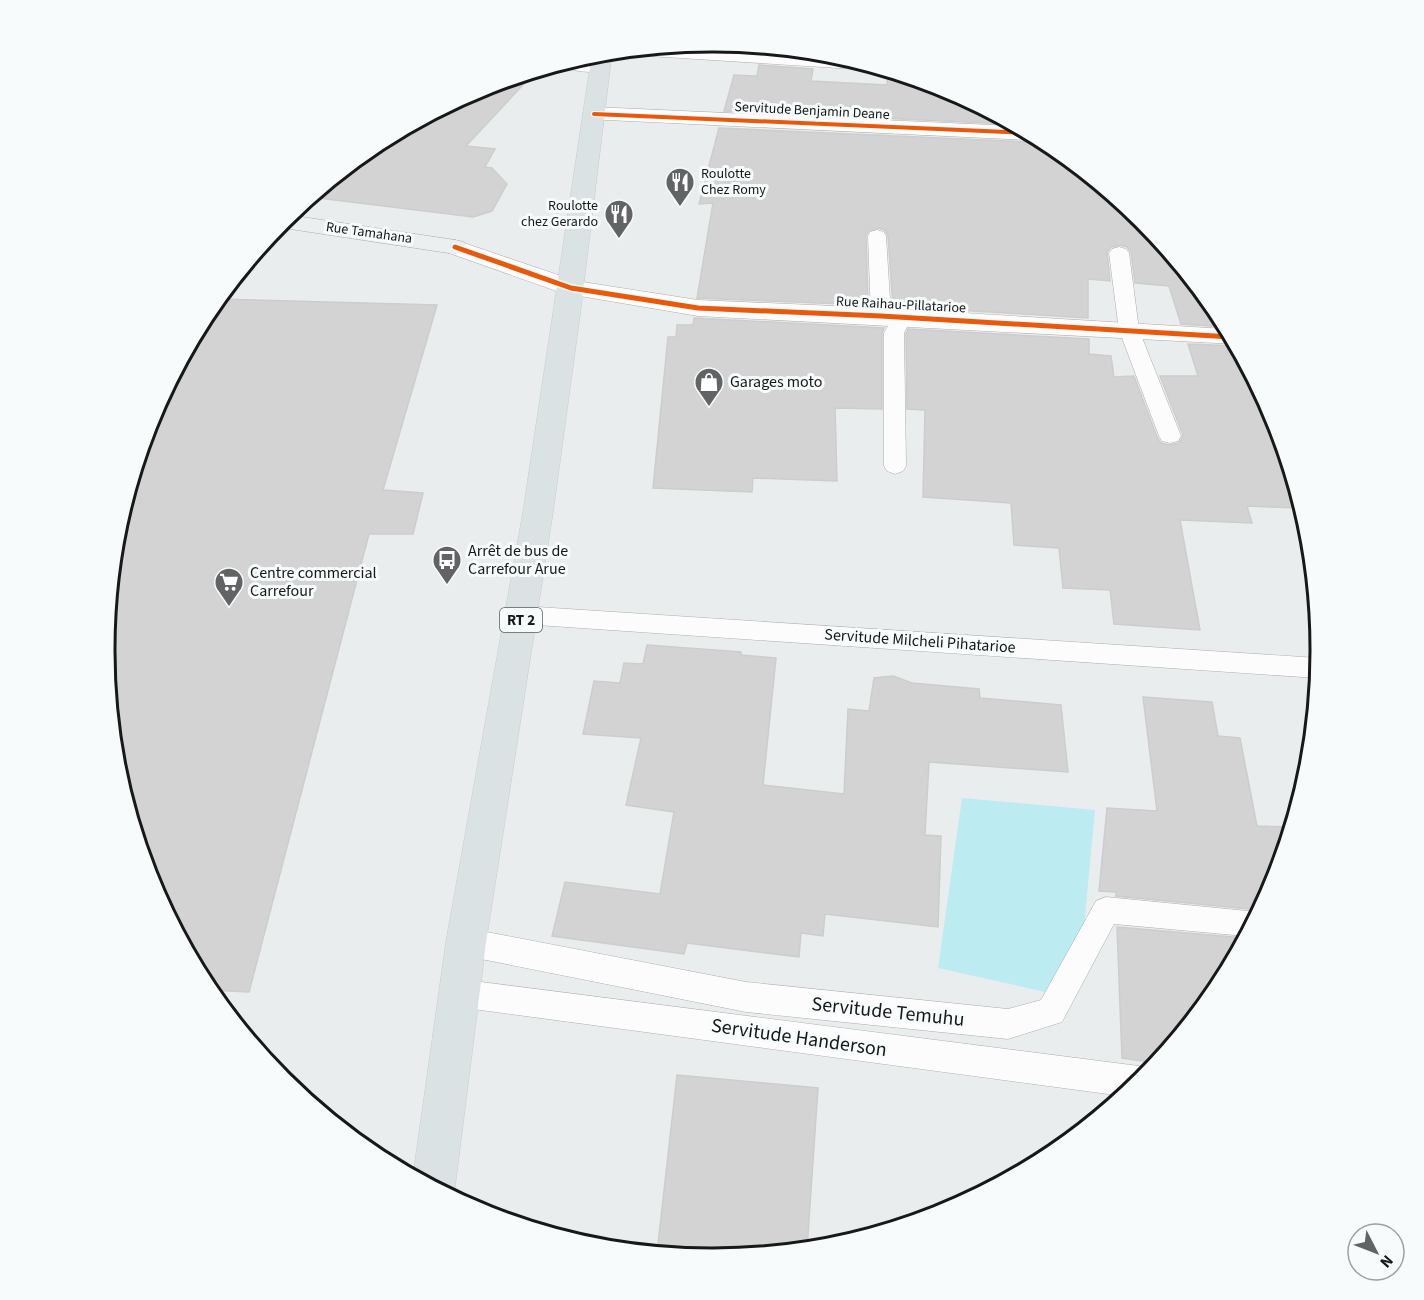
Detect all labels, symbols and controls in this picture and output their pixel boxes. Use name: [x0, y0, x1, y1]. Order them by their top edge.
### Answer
street label: Servitude Benjamin Deane: [734, 97, 890, 125]
place label: Roulotte Chez Romy: [701, 164, 766, 200]
restaurant icon: Roulotte Chez Romy: [664, 166, 696, 208]
place label: Roulotte chez Gerardo: [521, 196, 598, 232]
restaurant icon: Roulotte chez Gerardo: [603, 198, 635, 240]
street label: Rue Tamahana: [325, 217, 413, 249]
street label: Rue Raihau-Pillatarioe: [836, 292, 967, 318]
shop icon: Garages moto: [693, 366, 725, 408]
place label: Garages moto: [730, 371, 822, 393]
place label: Arrêt de bus de Carrefour Arue: [468, 540, 568, 580]
bus stop icon: Arrêt de bus de Carrefour Arue: [431, 544, 463, 586]
place label: Centre commercial Carrefour: [250, 562, 377, 602]
supermarket icon: Centre commercial Carrefour: [213, 566, 245, 608]
road number: RT 2: [500, 608, 542, 632]
street label: Servitude Milcheli Pihatarioe: [824, 623, 1016, 659]
street label: Servitude Temuhu: [810, 990, 966, 1034]
street label: Servitude Handerson: [709, 1012, 889, 1064]
north arrow: [1346, 1222, 1406, 1282]
text: N: [1375, 1250, 1398, 1273]

